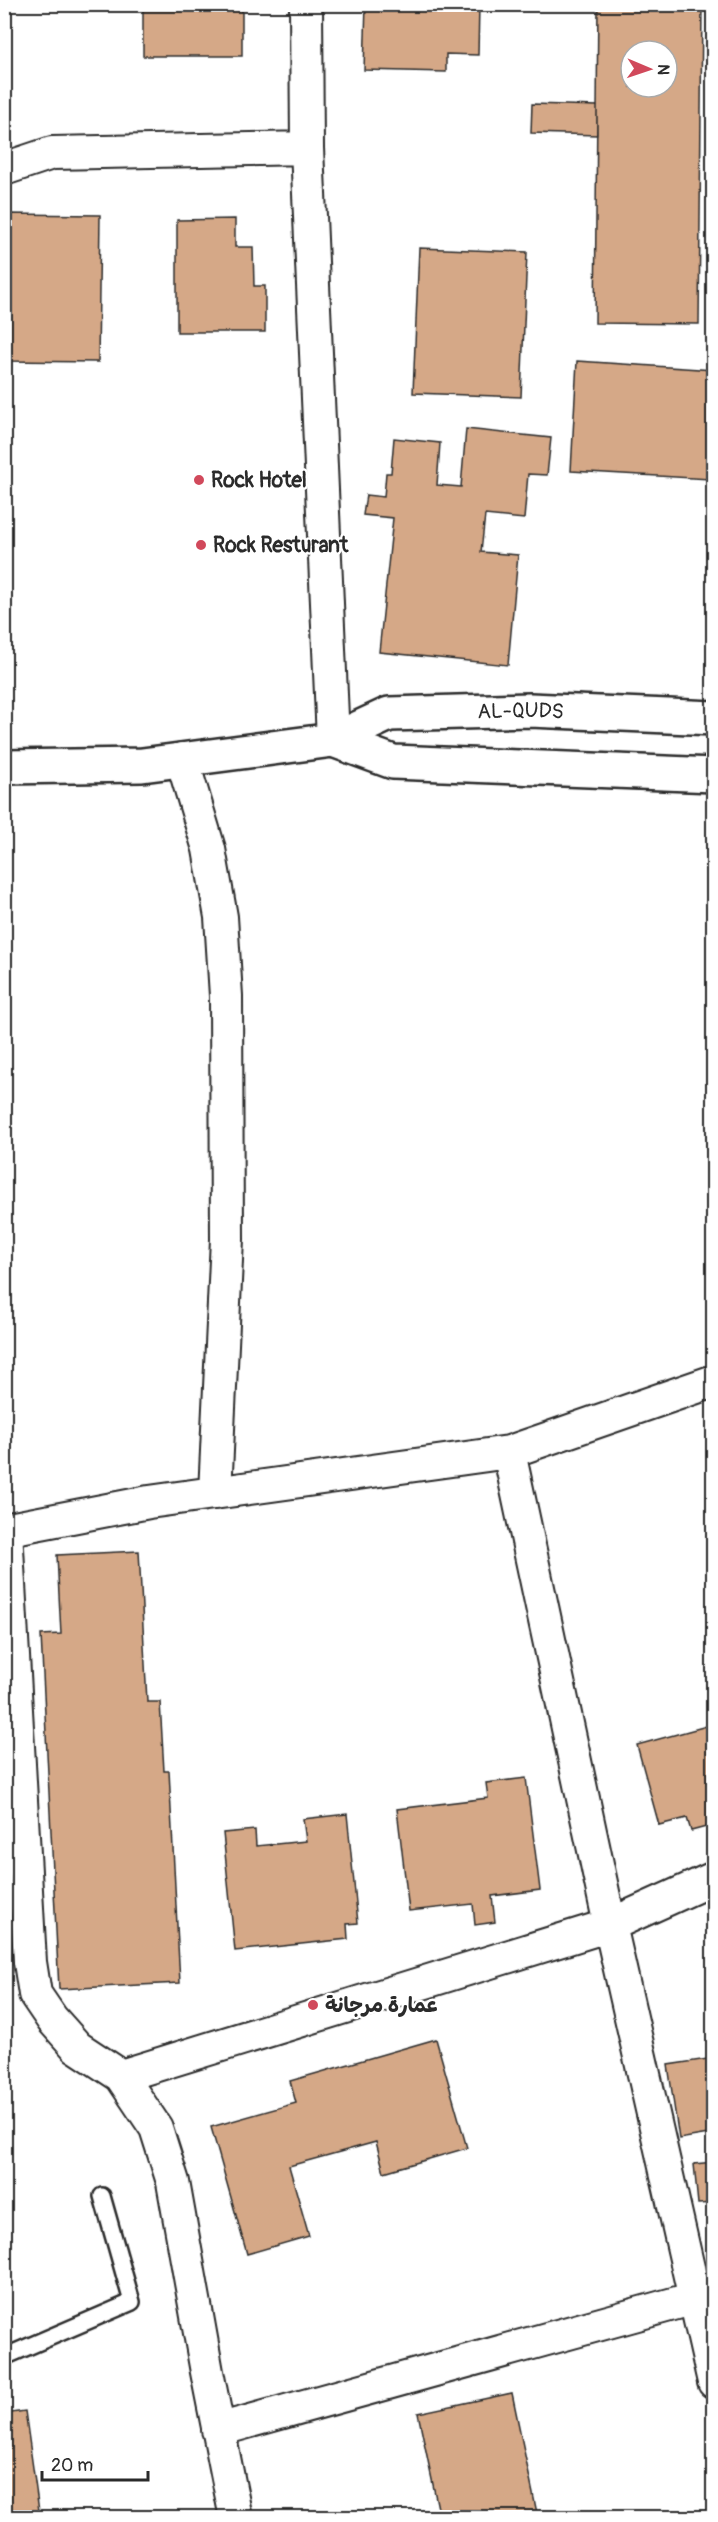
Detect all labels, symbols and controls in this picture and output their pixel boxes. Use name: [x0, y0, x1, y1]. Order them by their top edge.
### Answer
north arrow: [619, 39, 679, 99]
text: N: [653, 64, 673, 75]
place label: Rock Hotel: [211, 467, 307, 494]
marker: Rock Hotel: [192, 473, 206, 487]
place label: Rock Resturant: [213, 532, 349, 559]
marker: Rock Resturant: [194, 538, 208, 552]
street label: AL-QUDS: [477, 697, 564, 725]
place label: عمارة مرجانة: [325, 1992, 439, 2019]
marker: عمارة مرجانة: [306, 1998, 320, 2012]
scale bar: [42, 2444, 148, 2482]
text: 20 m: [51, 2454, 93, 2477]

